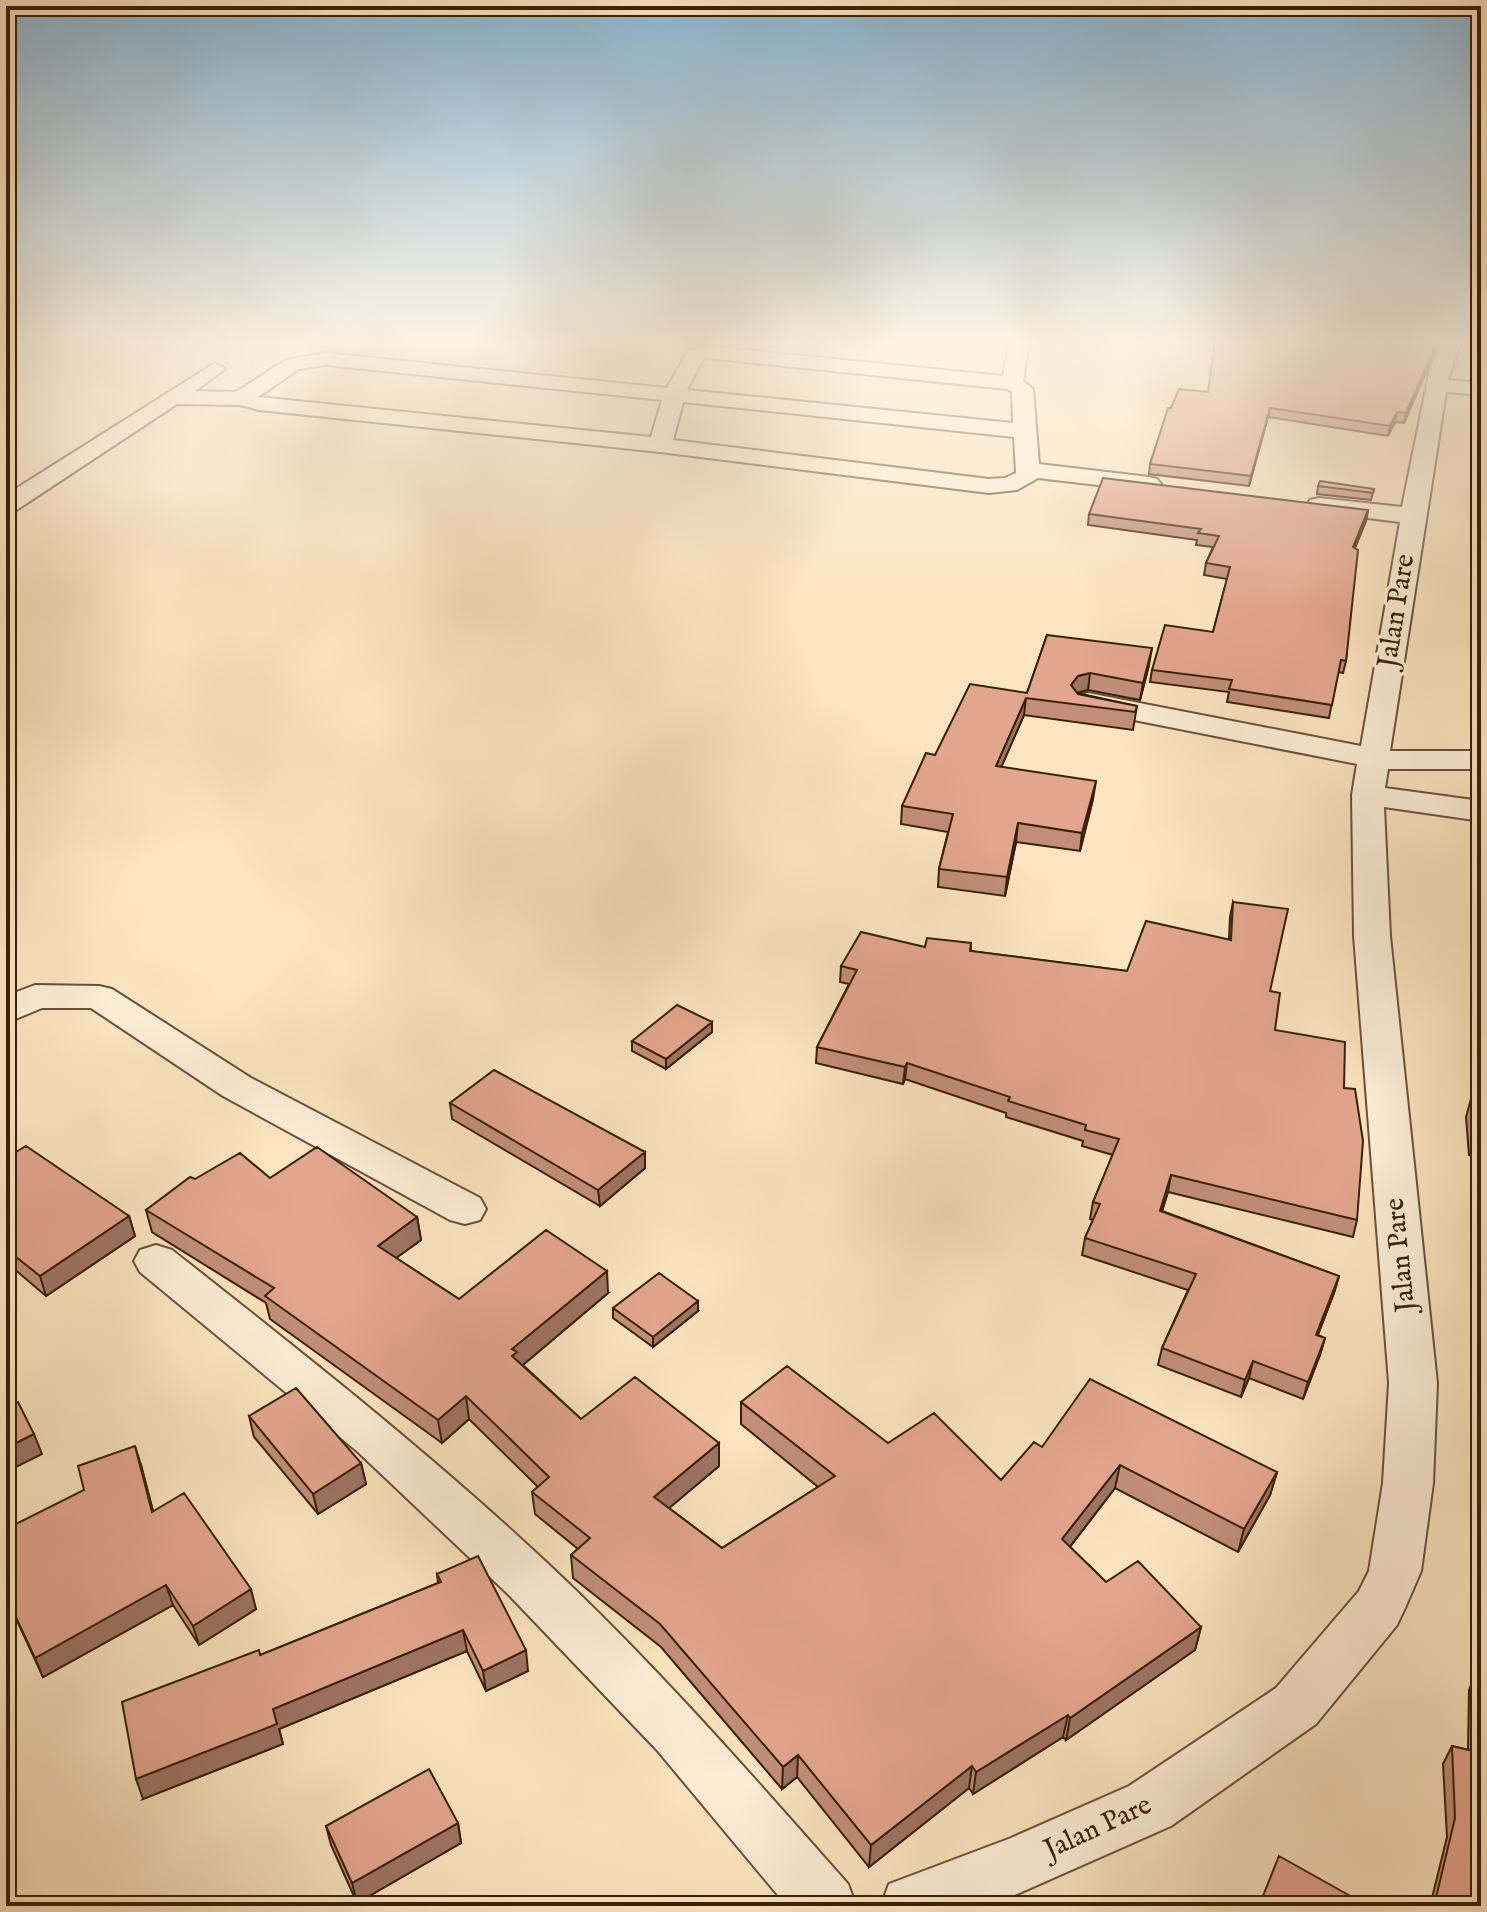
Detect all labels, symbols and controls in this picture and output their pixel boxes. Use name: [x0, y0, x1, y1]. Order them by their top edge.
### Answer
street label: Jalan Pare: [1370, 551, 1423, 673]
street label: Jalan Pare: [1378, 1196, 1425, 1317]
street label: Jalan Pare: [1036, 1788, 1158, 1869]

